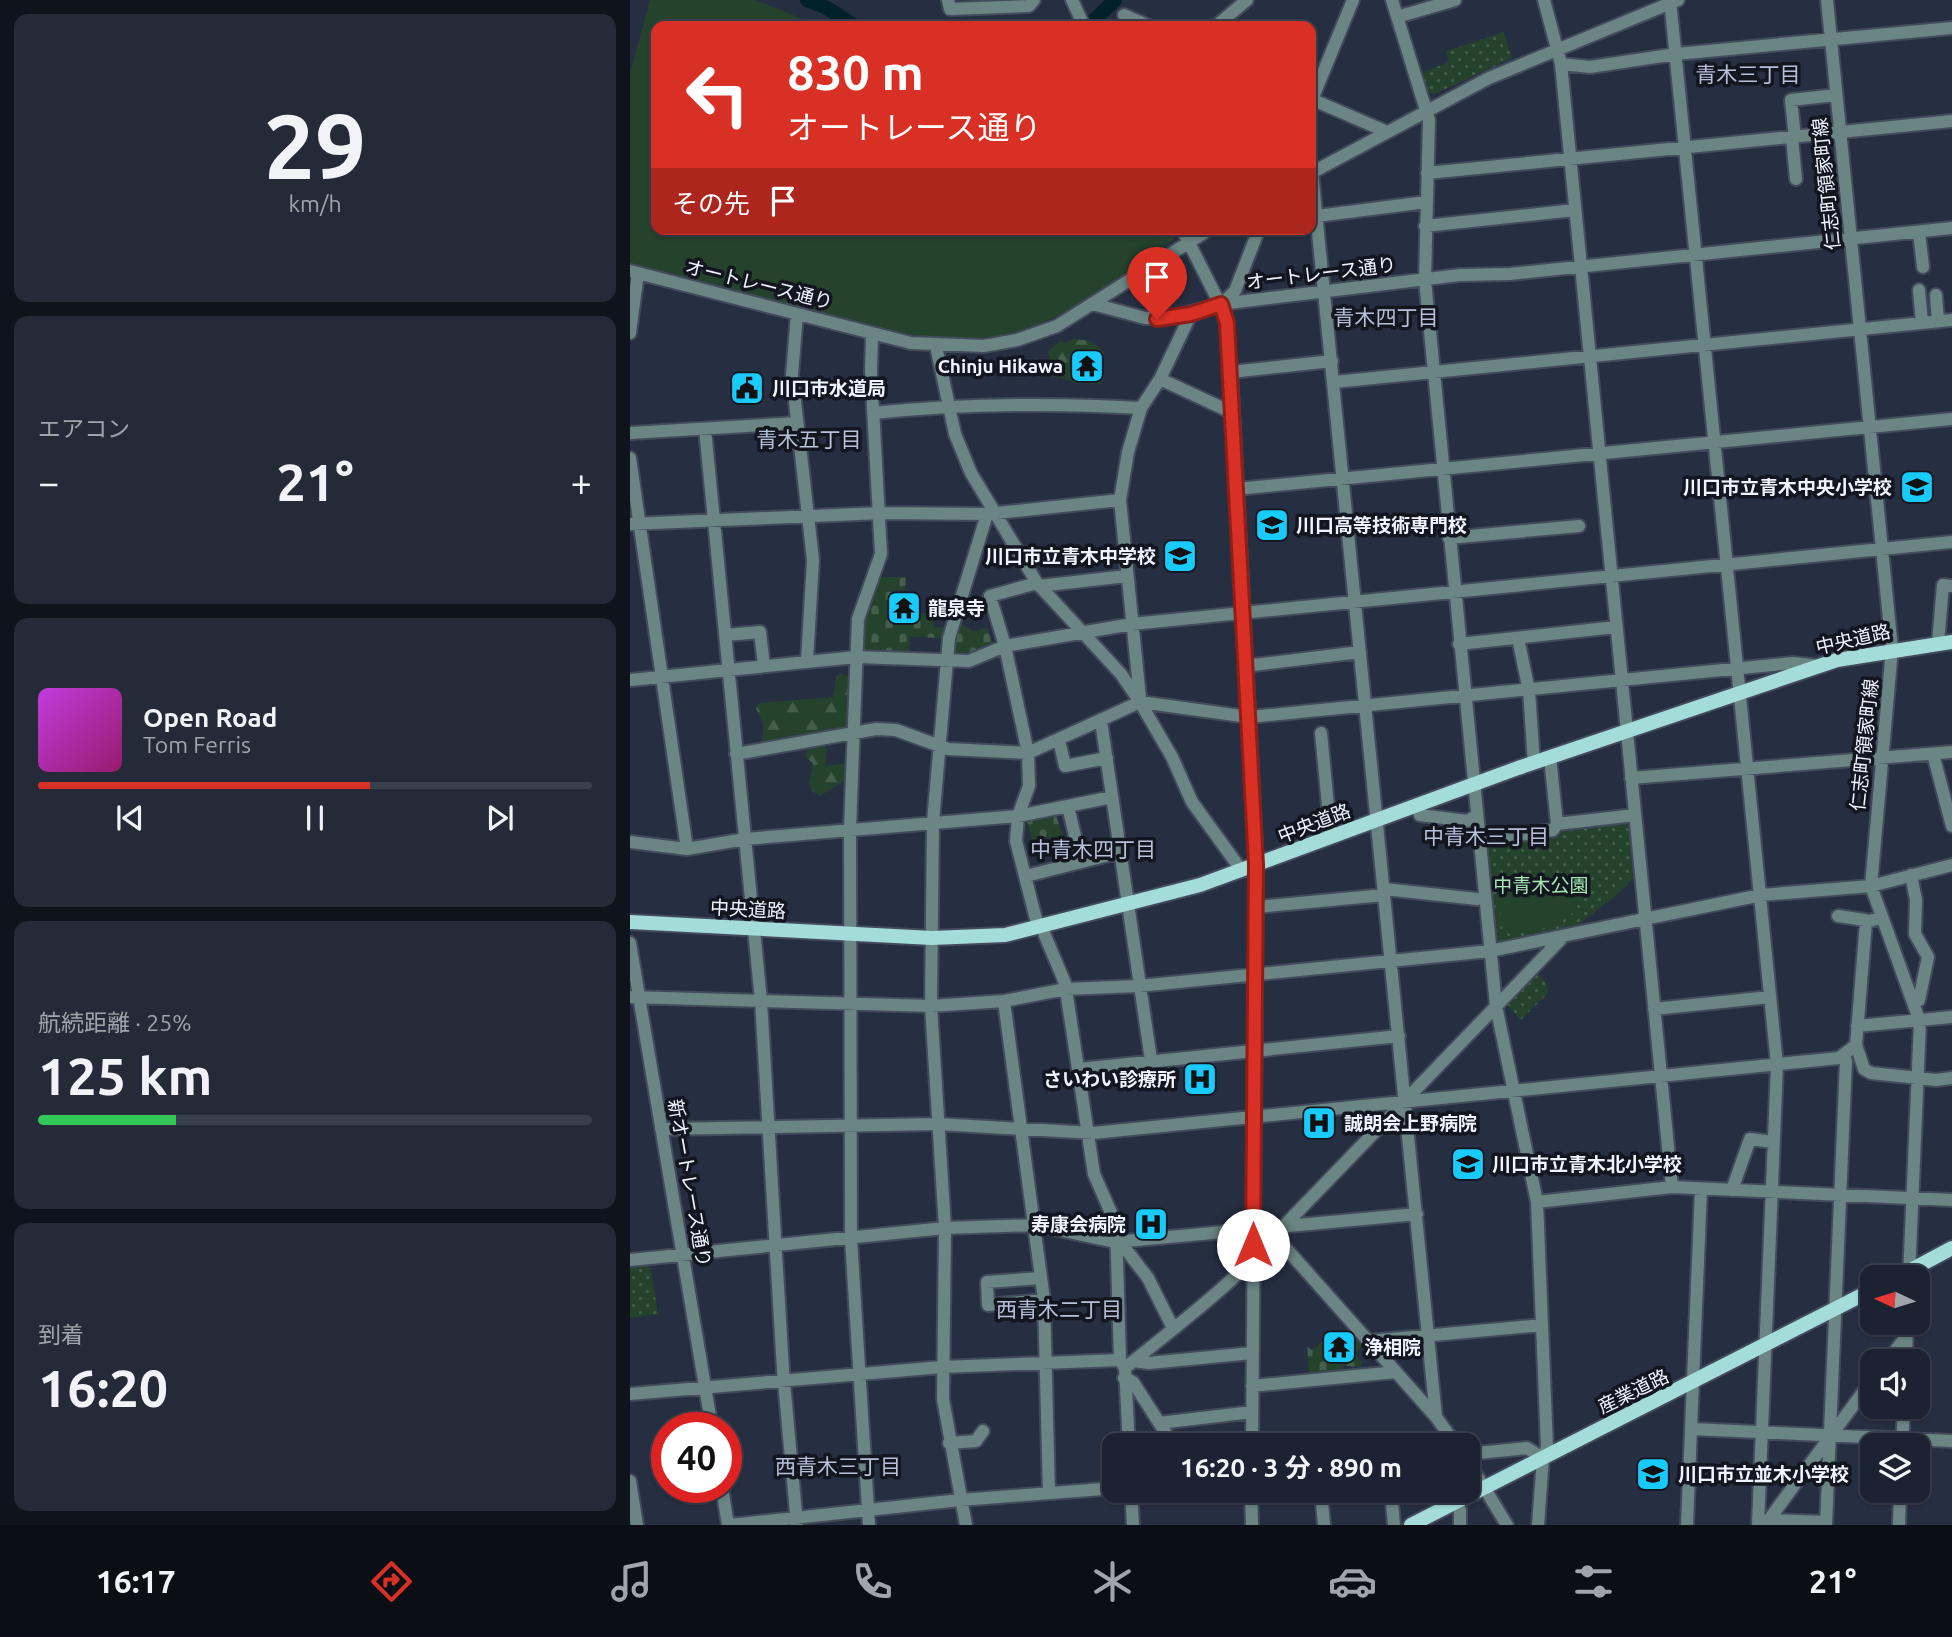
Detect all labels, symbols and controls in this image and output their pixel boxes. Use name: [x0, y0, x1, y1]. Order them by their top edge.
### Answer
text: 830 m: [787, 44, 924, 99]
icon: left: [672, 49, 763, 140]
district label: 青木三丁目: [1696, 62, 1801, 86]
text: 29: [264, 94, 366, 196]
text: オートレース通り: [787, 109, 1041, 145]
street label: 仁志町領家町線: [1808, 117, 1844, 251]
icon: arrive: [764, 182, 802, 220]
text: その先: [672, 189, 750, 218]
text: km/h: [288, 191, 342, 216]
pin: [1127, 247, 1187, 319]
street label: オートレース通り: [1245, 253, 1397, 293]
street label: オートレース通り: [683, 255, 835, 313]
icon: arrive: [1138, 258, 1176, 296]
district label: 青木四丁目: [1334, 305, 1439, 329]
temple icon: Chinju Hikawa: [1068, 347, 1106, 385]
place label: Chinju Hikawa: [938, 355, 1063, 377]
public building icon: 川口市水道局: [728, 369, 766, 407]
place label: 川口市水道局: [772, 377, 886, 399]
text: エアコン: [38, 416, 130, 441]
district label: 青木五丁目: [757, 427, 862, 451]
text: 21°: [276, 453, 354, 511]
text: −: [38, 461, 59, 503]
text: +: [571, 461, 592, 503]
school or university icon: 川口市立青木中央小学校: [1898, 468, 1936, 506]
place label: 川口市立青木中央小学校: [1683, 476, 1892, 498]
school or university icon: 川口高等技術専門校: [1253, 506, 1291, 544]
place label: 川口高等技術専門校: [1296, 514, 1467, 536]
school or university icon: 川口市立青木中学校: [1161, 537, 1199, 575]
place label: 川口市立青木中学校: [985, 545, 1156, 567]
temple icon: 龍泉寺: [885, 589, 923, 627]
place label: 龍泉寺: [928, 597, 985, 619]
street label: 中央道路: [1813, 620, 1893, 658]
street label: 仁志町領家町線: [1846, 678, 1882, 812]
text: Open Road: [143, 703, 277, 732]
text: Tom Ferris: [143, 732, 251, 757]
icon: previous: [111, 799, 149, 837]
icon: pause: [296, 799, 334, 837]
icon: next: [481, 799, 519, 837]
street label: 中央道路: [1275, 799, 1353, 847]
district label: 中青木三丁目: [1423, 824, 1549, 848]
district label: 中青木四丁目: [1030, 837, 1156, 861]
park label: 中青木公園: [1493, 874, 1589, 896]
street label: 中央道路: [709, 896, 787, 922]
text: 航続距離 · 25%: [38, 1010, 191, 1035]
text: 125 km: [38, 1047, 212, 1105]
hospital icon: さいわい診療所: [1181, 1060, 1219, 1098]
place label: さいわい診療所: [1043, 1068, 1176, 1090]
street label: 新オートレース通り: [664, 1097, 716, 1269]
hospital icon: 誠朗会上野病院: [1300, 1104, 1338, 1142]
place label: 誠朗会上野病院: [1344, 1112, 1477, 1134]
school or university icon: 川口市立青木北小学校: [1449, 1145, 1487, 1183]
place label: 川口市立青木北小学校: [1492, 1153, 1682, 1175]
hospital icon: 寿康会病院: [1132, 1205, 1170, 1243]
position arrow: [1216, 1208, 1290, 1282]
place label: 寿康会病院: [1031, 1213, 1126, 1235]
north arrow: [1860, 1265, 1930, 1335]
map controls: [1860, 1265, 1930, 1503]
district label: 西青木二丁目: [996, 1297, 1122, 1321]
text: 到着: [38, 1322, 84, 1347]
temple icon: 浄相院: [1320, 1328, 1358, 1366]
place label: 浄相院: [1364, 1336, 1421, 1358]
button: sound: [1860, 1349, 1930, 1419]
text: 16:20: [38, 1359, 168, 1417]
street label: 産業道路: [1594, 1364, 1672, 1418]
speed limit sign: 40: [651, 1412, 742, 1503]
button: layers: [1860, 1433, 1930, 1503]
text: 16:20 · 3 分 · 890 m: [1180, 1453, 1402, 1482]
district label: 西青木三丁目: [775, 1454, 901, 1478]
school or university icon: 川口市立並木小学校: [1634, 1455, 1672, 1493]
place label: 川口市立並木小学校: [1678, 1463, 1849, 1485]
icon: directions: [367, 1557, 416, 1606]
icon: music: [607, 1557, 656, 1606]
icon: phone: [848, 1557, 897, 1606]
icon: climate: [1088, 1557, 1137, 1606]
icon: car: [1328, 1557, 1377, 1606]
icon: filters: [1569, 1557, 1618, 1606]
text: 16:17: [96, 1563, 176, 1599]
text: 21°: [1809, 1563, 1856, 1599]

